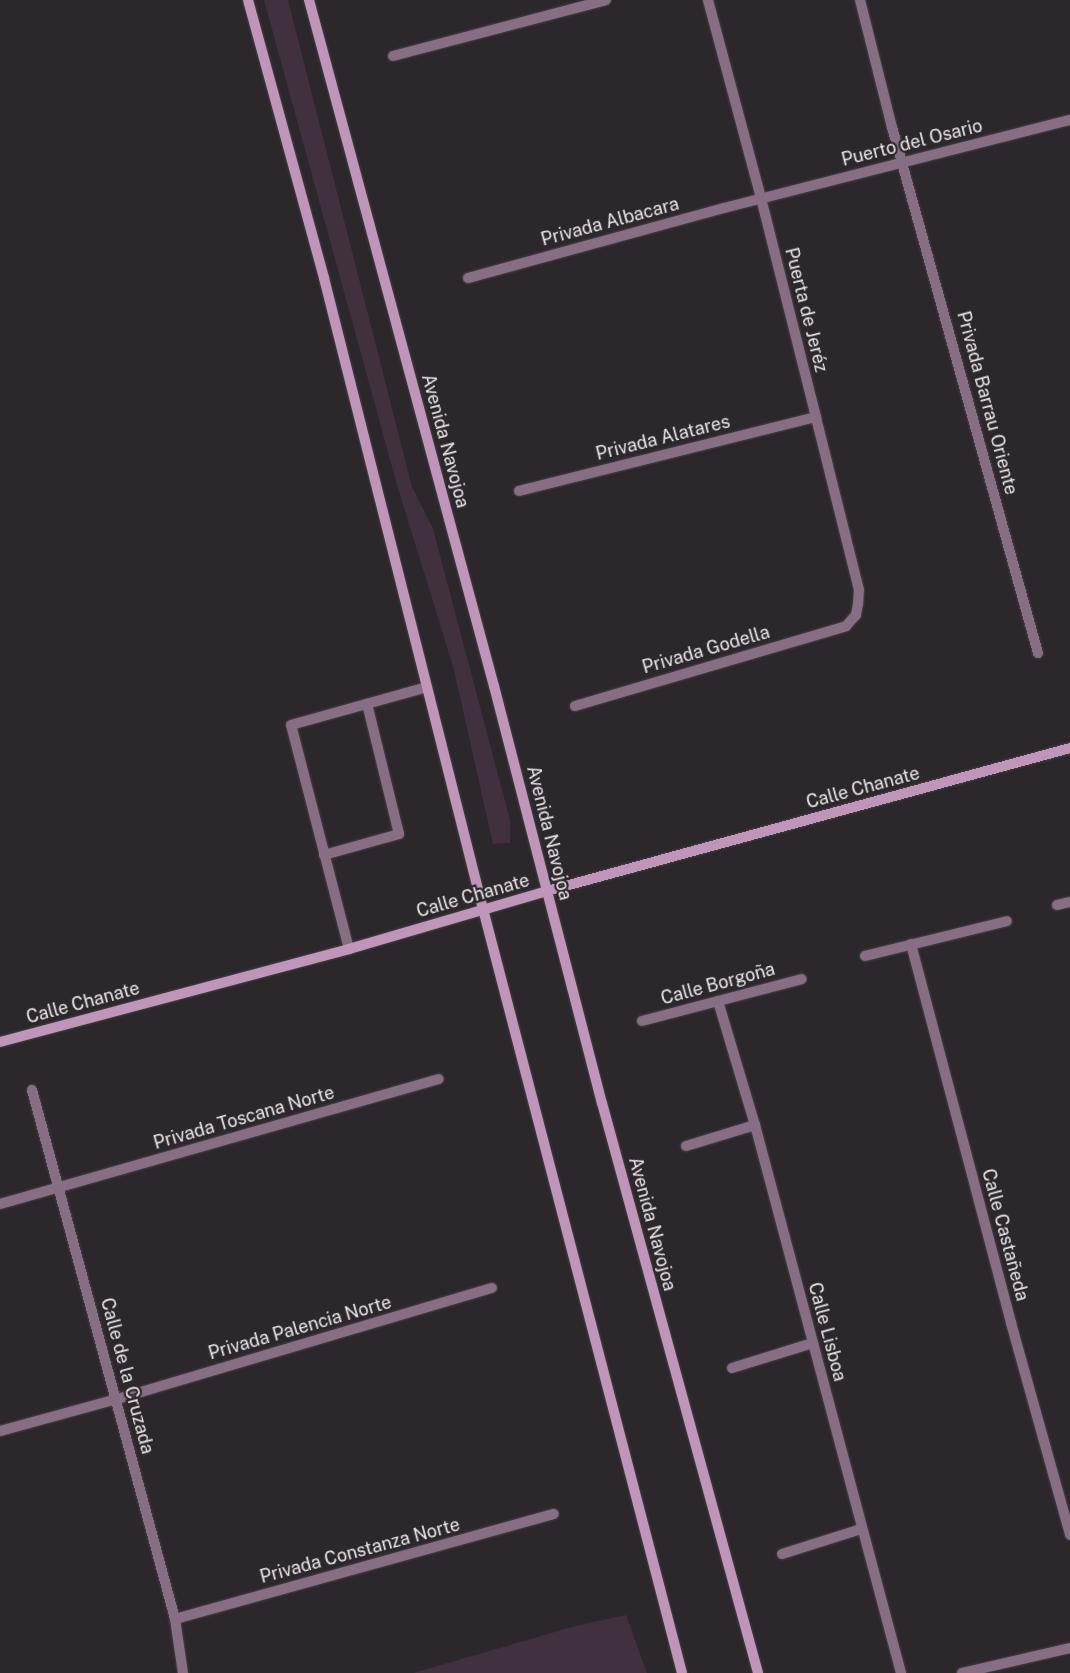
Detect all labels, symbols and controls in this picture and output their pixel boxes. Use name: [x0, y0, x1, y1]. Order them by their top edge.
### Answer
street label: Puerto del Osario: [839, 115, 985, 171]
street label: Privada Albacara: [539, 193, 681, 251]
street label: Puerta de Jeréz: [780, 245, 832, 375]
street label: Privada Barrau Oriente: [952, 309, 1022, 497]
street label: Avenida Navojoa: [417, 372, 473, 510]
street label: Privada Alatares: [594, 411, 732, 465]
street label: Privada Godella: [640, 621, 772, 679]
street label: Calle Chanate: [804, 762, 922, 814]
street label: Avenida Navojoa: [522, 764, 576, 902]
street label: Calle Chanate: [414, 870, 532, 922]
street label: Calle Borgoña: [658, 958, 778, 1010]
street label: Calle Chanate: [24, 977, 142, 1029]
street label: Privada Toscana Norte: [151, 1082, 337, 1154]
street label: Avenida Navojoa: [624, 1155, 680, 1293]
street label: Calle Castañeda: [977, 1166, 1033, 1304]
street label: Calle Lisboa: [803, 1280, 851, 1384]
street label: Privada Palencia Norte: [206, 1292, 394, 1364]
street label: Calle de la Cruzada: [96, 1295, 158, 1457]
street label: Privada Constanza Norte: [258, 1514, 462, 1588]

